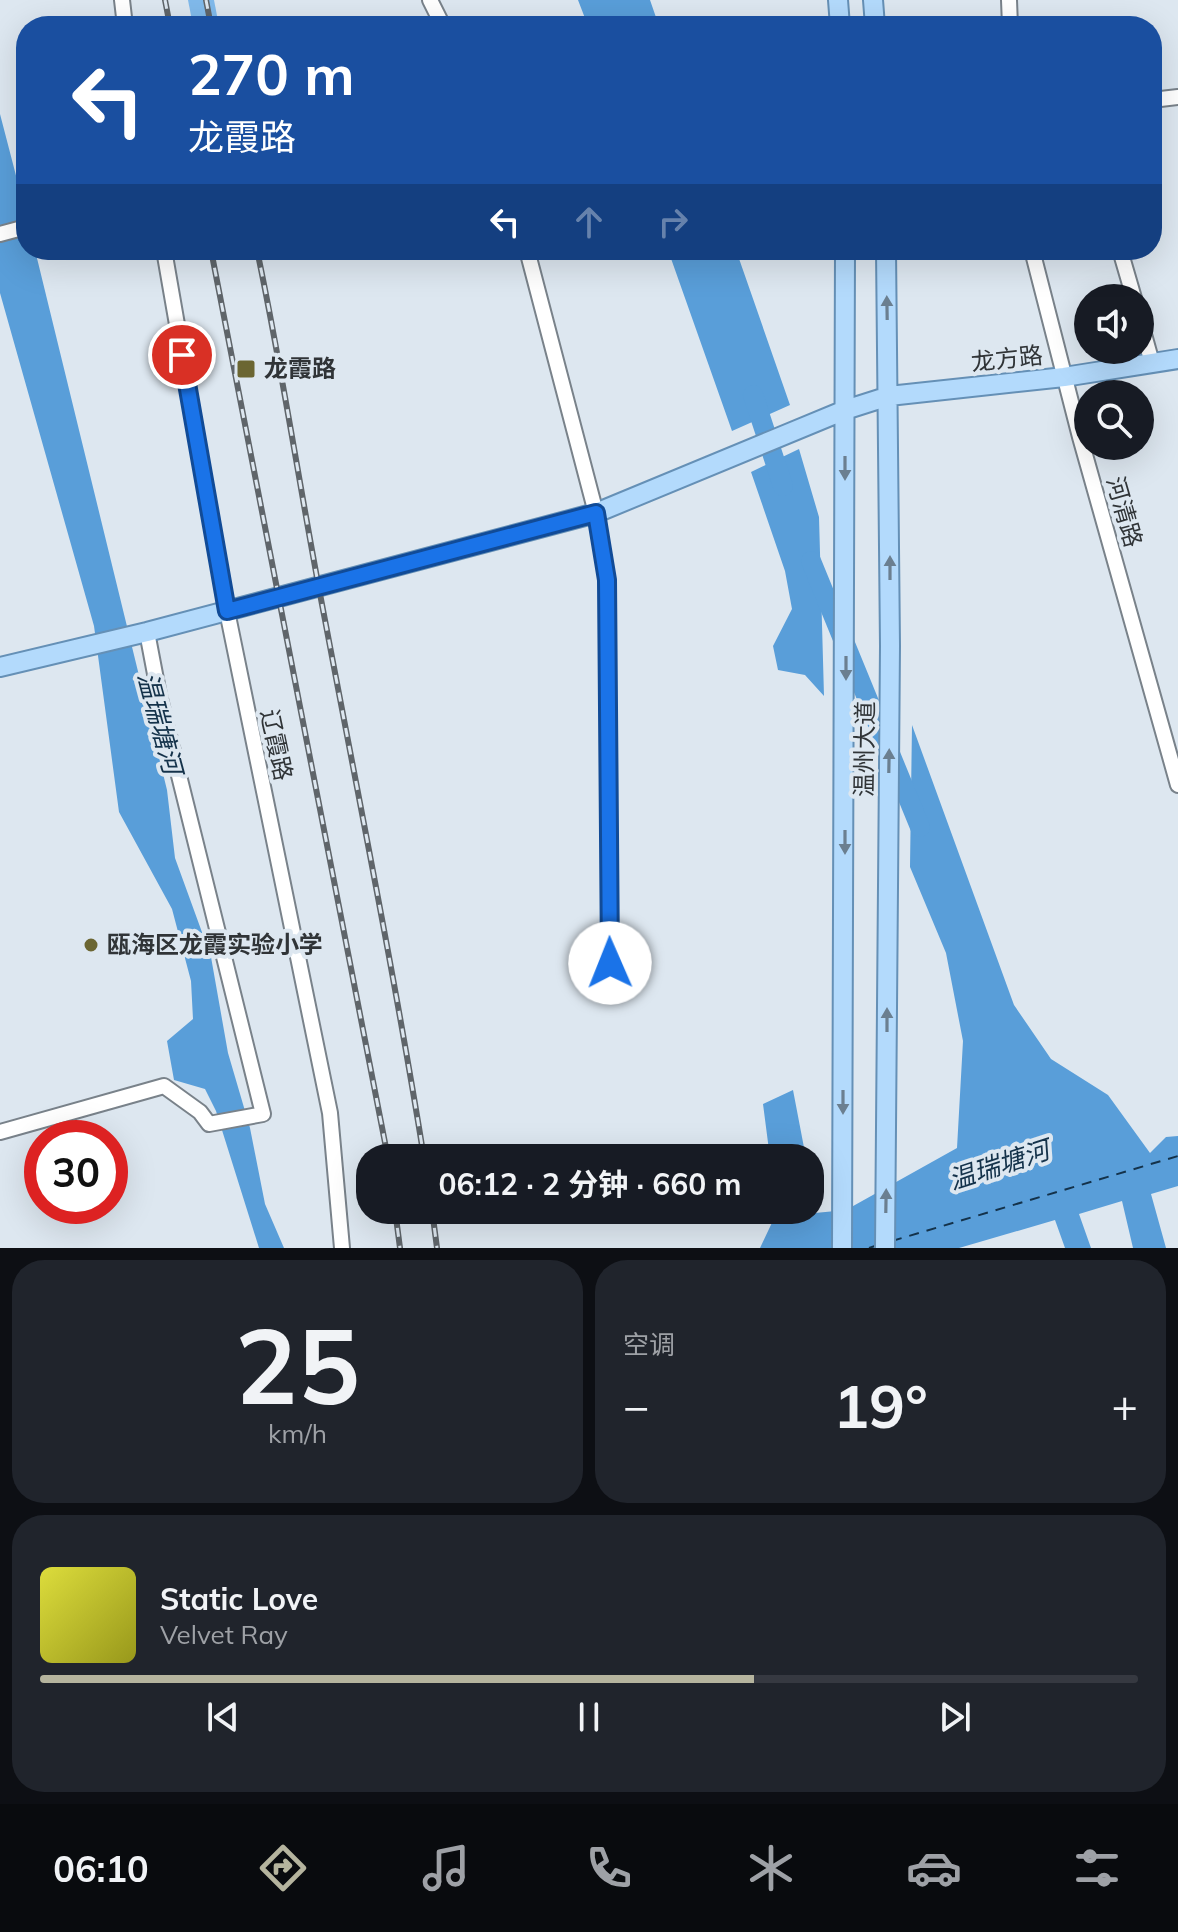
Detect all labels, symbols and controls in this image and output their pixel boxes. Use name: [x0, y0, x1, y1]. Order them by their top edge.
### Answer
text: 270 m: [188, 39, 355, 109]
icon: left: [56, 48, 160, 152]
text: 龙霞路: [188, 114, 296, 159]
icon: left: [483, 200, 527, 244]
icon: ahead: [567, 200, 611, 244]
icon: right: [651, 200, 695, 244]
map controls: [1074, 284, 1154, 460]
button: sound: [1074, 284, 1154, 364]
one-way arrow: [881, 295, 893, 320]
pin: [148, 321, 216, 389]
icon: arrive: [160, 333, 204, 377]
street label: 龙方路: [970, 339, 1044, 377]
place label: 龙霞路: [264, 353, 336, 383]
marker: 龙霞路: [235, 358, 257, 380]
button: search: [1074, 380, 1154, 460]
one-way arrow: [839, 456, 851, 481]
street label: 河清路: [1101, 473, 1149, 550]
one-way arrow: [884, 555, 896, 580]
one-way arrow: [840, 656, 852, 681]
water label: 温瑞塘河: [131, 668, 191, 782]
street label: 温州大道: [848, 701, 880, 797]
street label: 辽霞路: [255, 706, 299, 783]
one-way arrow: [883, 748, 895, 773]
one-way arrow: [839, 830, 851, 855]
position arrow: [568, 921, 652, 1005]
place label: 瓯海区龙霞实验小学: [107, 929, 323, 959]
marker: 瓯海区龙霞实验小学: [82, 936, 100, 954]
one-way arrow: [881, 1007, 893, 1032]
one-way arrow: [837, 1090, 849, 1115]
speed limit sign: 30: [24, 1120, 128, 1224]
water label: 温瑞塘河: [944, 1131, 1058, 1196]
text: 06:12 · 2 分钟 · 660 m: [439, 1165, 741, 1203]
one-way arrow: [879, 1188, 892, 1213]
text: 25: [235, 1299, 360, 1430]
text: 空调: [623, 1328, 675, 1361]
text: 19°: [833, 1368, 928, 1443]
text: −: [623, 1378, 649, 1433]
text: +: [1112, 1378, 1138, 1433]
text: km/h: [268, 1417, 327, 1450]
text: Static Love: [160, 1580, 318, 1618]
text: Velvet Ray: [160, 1618, 288, 1651]
icon: previous: [201, 1695, 245, 1739]
icon: pause: [567, 1695, 611, 1739]
icon: next: [933, 1695, 977, 1739]
icon: directions: [255, 1840, 311, 1896]
icon: music: [418, 1840, 474, 1896]
icon: phone: [581, 1840, 637, 1896]
icon: climate: [743, 1840, 799, 1896]
icon: car: [906, 1840, 962, 1896]
icon: filters: [1069, 1840, 1125, 1896]
text: 06:10: [53, 1846, 149, 1891]

